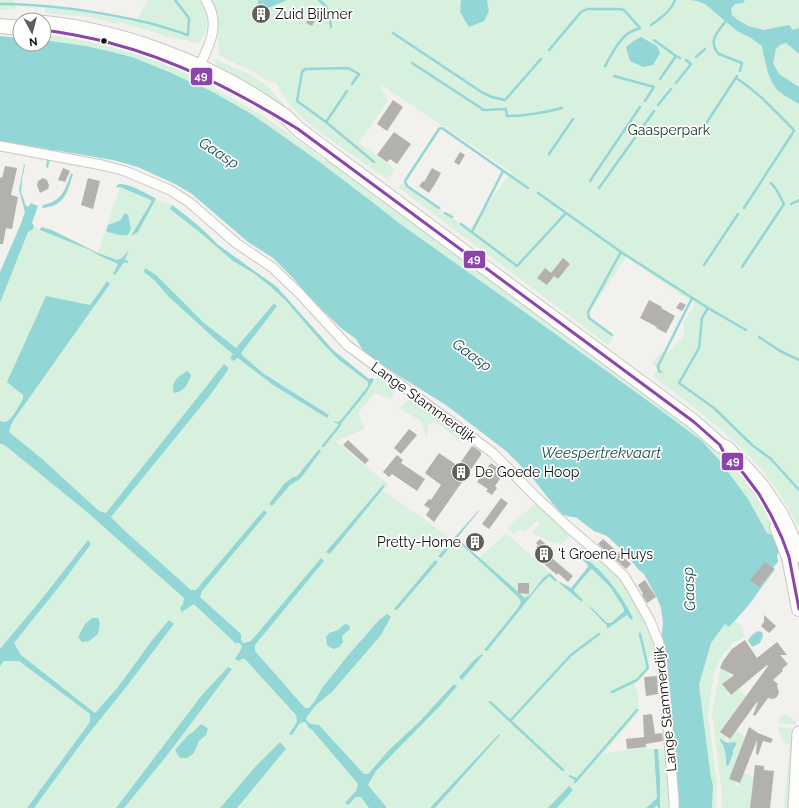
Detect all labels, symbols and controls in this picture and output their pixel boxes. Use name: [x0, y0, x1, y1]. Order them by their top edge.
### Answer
building icon: Zuid Bijlmer: [250, 3, 272, 25]
place label: Zuid Bijlmer: [275, 6, 353, 22]
north arrow: [12, 12, 52, 52]
text: N: [28, 34, 38, 48]
unlabelled marker: [99, 36, 109, 46]
line badge: 49: [190, 67, 213, 86]
text: 49: [195, 70, 208, 83]
park label: Gaasperpark: [628, 122, 711, 138]
water label: Gaasp: [196, 133, 243, 173]
line badge: 49: [463, 250, 486, 269]
text: 49: [468, 253, 481, 266]
water label: Gaasp: [449, 335, 495, 375]
street label: Lange Stammerdijk: [368, 358, 480, 446]
water label: Weespertrekvaart: [541, 444, 661, 462]
line badge: 49: [721, 452, 744, 471]
text: 49: [727, 455, 740, 468]
building icon: De Goede Hoop: [450, 461, 472, 483]
place label: De Goede Hoop: [475, 464, 580, 480]
building icon: Pretty-Home: [464, 531, 486, 553]
place label: Pretty-Home: [377, 534, 461, 550]
building icon: 't Groene Huys: [533, 543, 555, 565]
place label: 't Groene Huys: [558, 546, 653, 562]
water label: Gaasp: [679, 566, 699, 612]
street label: Lange Stammerdijk: [650, 645, 680, 773]

